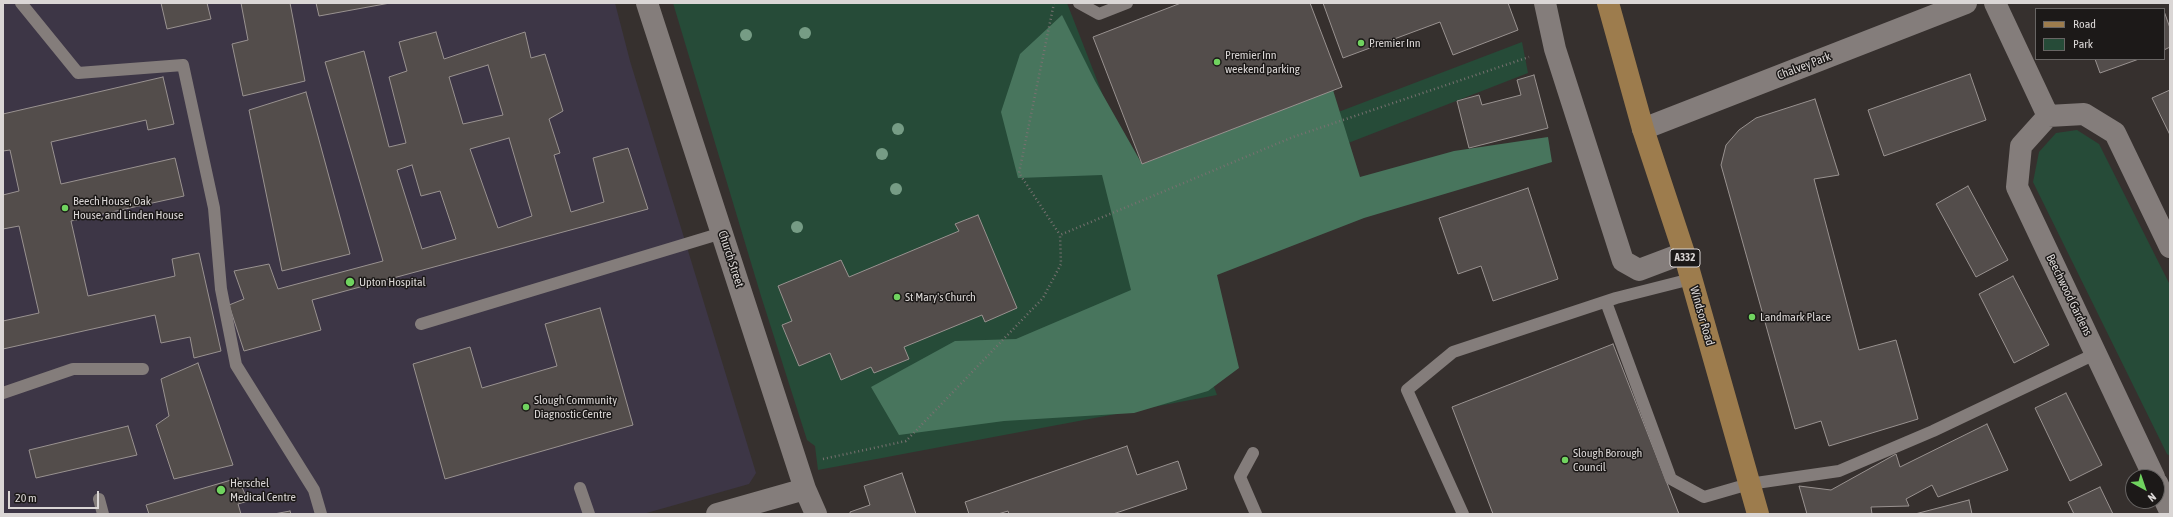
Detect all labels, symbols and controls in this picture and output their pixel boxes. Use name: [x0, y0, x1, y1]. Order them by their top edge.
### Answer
legend: [2035, 8, 2165, 60]
text: Road: [2073, 17, 2096, 31]
place label: Premier Inn: [1369, 36, 1421, 50]
text: Park: [2073, 37, 2093, 51]
marker: Premier Inn: [1356, 38, 1366, 48]
place label: Premier Inn weekend parking: [1225, 48, 1300, 76]
street label: Chalvey Park: [1775, 49, 1833, 83]
marker: Premier Inn weekend parking: [1212, 57, 1222, 67]
place label: Beech House, Oak House, and Linden House: [73, 194, 184, 222]
marker: Beech House, Oak House, and Linden House: [60, 203, 70, 213]
street label: Church Street: [715, 229, 747, 289]
road number: A332: [1670, 249, 1700, 267]
street label: Beechwood Gardens: [2043, 252, 2095, 338]
place label: Upton Hospital: [359, 275, 426, 289]
marker: Upton Hospital: [344, 276, 356, 288]
street label: Windsor Road: [1687, 285, 1717, 347]
place label: St Mary's Church: [905, 290, 976, 304]
marker: St Mary's Church: [892, 292, 902, 302]
place label: Landmark Place: [1760, 310, 1831, 324]
marker: Landmark Place: [1747, 312, 1757, 322]
place label: Slough Community Diagnostic Centre: [534, 393, 617, 421]
marker: Slough Community Diagnostic Centre: [521, 402, 531, 412]
place label: Slough Borough Council: [1573, 446, 1642, 474]
marker: Slough Borough Council: [1560, 455, 1570, 465]
north arrow: [2125, 469, 2165, 509]
place label: Herschel Medical Centre: [230, 476, 296, 504]
scale bar: [10, 483, 101, 509]
marker: Herschel Medical Centre: [215, 484, 227, 496]
text: 20 m: [15, 491, 37, 505]
text: N: [2146, 491, 2158, 504]

